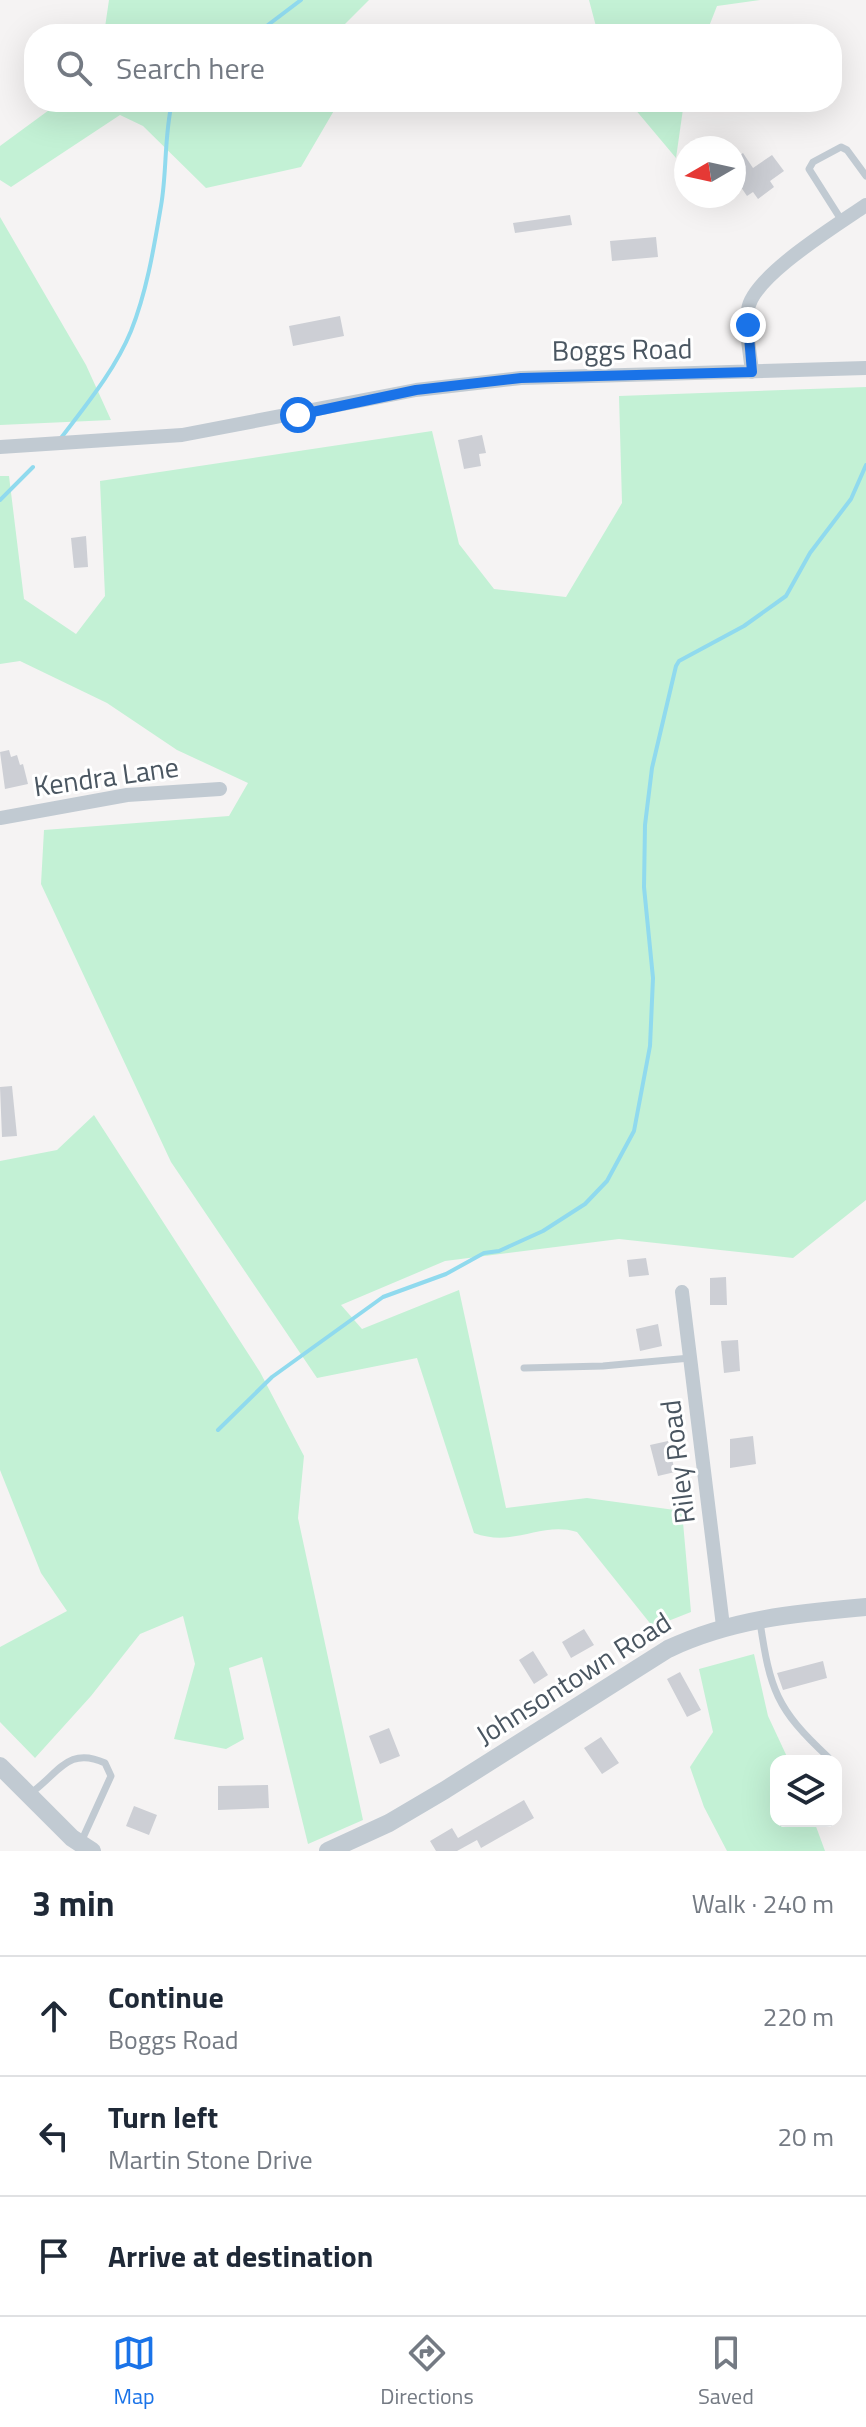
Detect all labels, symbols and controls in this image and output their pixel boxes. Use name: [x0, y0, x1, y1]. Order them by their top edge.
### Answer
search box: [24, 24, 842, 112]
text: Search here: [116, 45, 265, 91]
icon: search: [52, 46, 96, 90]
north arrow: [674, 136, 746, 208]
route end: [730, 307, 766, 343]
street label: Boggs Road: [551, 326, 693, 372]
route start: [280, 397, 316, 433]
street label: Kendra Lane: [31, 745, 181, 807]
street label: Riley Road: [648, 1398, 706, 1526]
street label: Johnsontown Road: [467, 1601, 679, 1755]
map controls: [770, 1755, 842, 1827]
button: layers: [770, 1755, 842, 1827]
text: 3 min: [32, 1877, 115, 1929]
text: Walk · 240 m: [692, 1884, 834, 1923]
text: Continue: [108, 1974, 224, 2020]
icon: ahead: [32, 1994, 76, 2038]
text: 220 m: [763, 1997, 834, 2036]
text: Boggs Road: [108, 2020, 239, 2059]
text: Turn left: [108, 2094, 218, 2140]
icon: left: [32, 2114, 76, 2158]
text: 20 m: [777, 2117, 834, 2156]
text: Martin Stone Drive: [108, 2140, 313, 2179]
text: Arrive at destination: [108, 2233, 373, 2279]
icon: arrive: [32, 2234, 76, 2278]
tab: Map: [112, 2331, 156, 2413]
tab: Directions: [380, 2331, 474, 2413]
tab: Saved: [698, 2331, 754, 2413]

